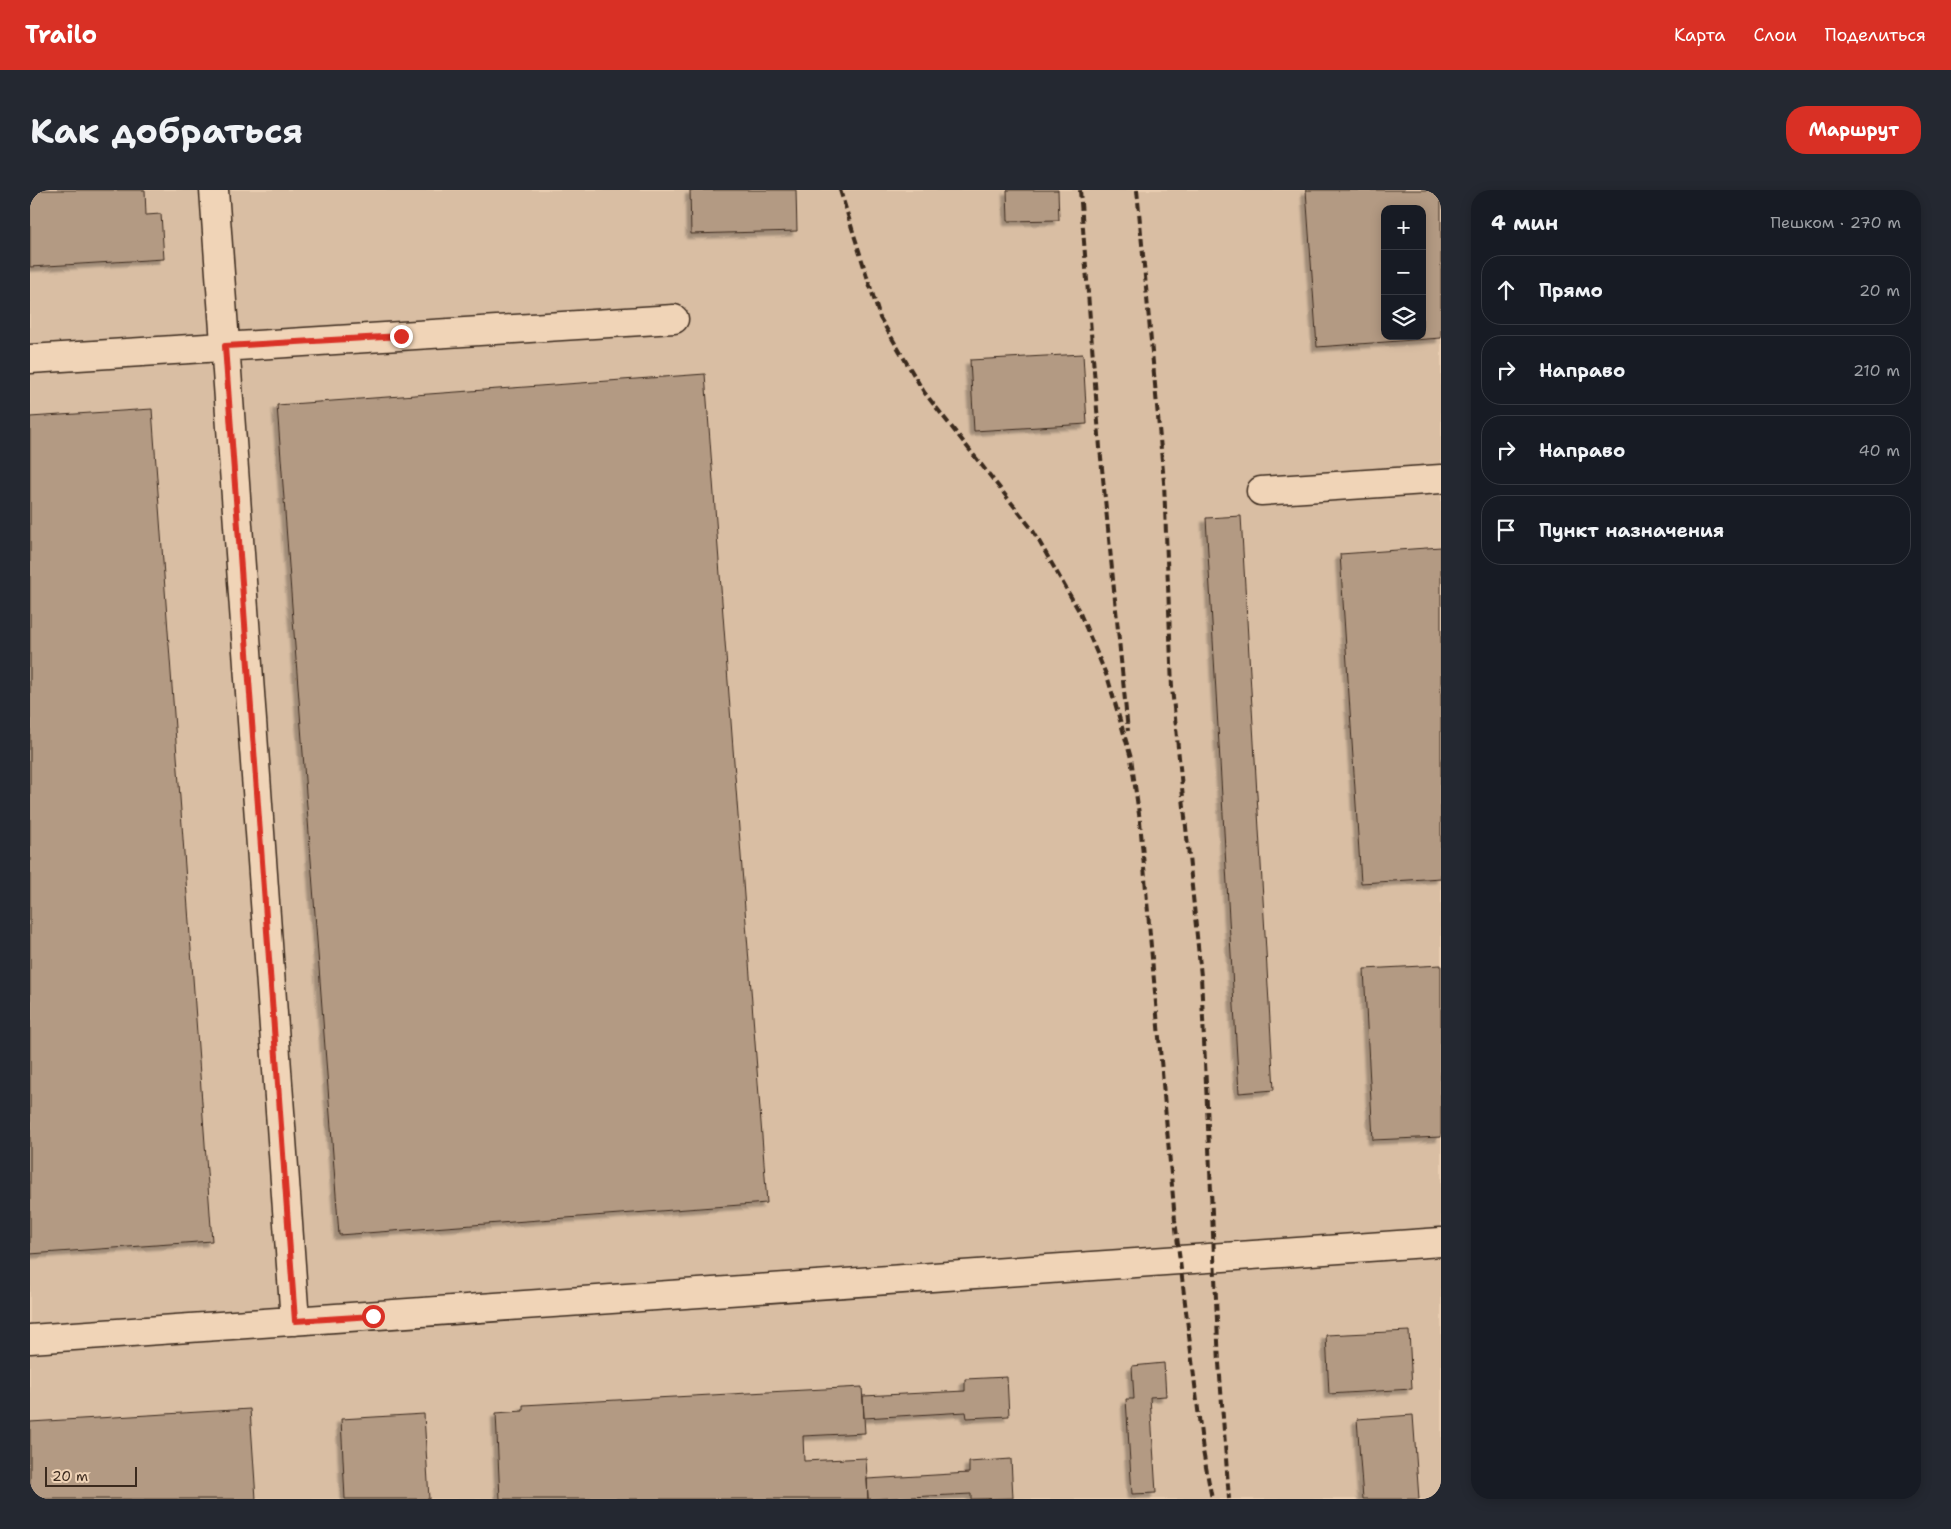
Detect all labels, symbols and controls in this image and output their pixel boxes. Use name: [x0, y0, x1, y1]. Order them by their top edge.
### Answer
text: Trailo: [25, 19, 97, 51]
text: Карта: [1674, 23, 1725, 47]
text: Слои: [1753, 23, 1797, 47]
text: Поделиться: [1825, 23, 1926, 47]
button: Маршрут: [1786, 106, 1921, 154]
text: Как добраться: [30, 107, 303, 154]
map controls: [1381, 205, 1426, 340]
button: +: [1381, 205, 1426, 250]
text: 4 мин: [1491, 209, 1558, 237]
text: Пешком · 270 m: [1770, 212, 1901, 233]
button: −: [1381, 250, 1426, 295]
icon: ahead: [1492, 276, 1520, 304]
text: Прямо: [1539, 278, 1603, 303]
text: 20 m: [1859, 280, 1900, 301]
button: layers: [1381, 295, 1426, 340]
route end: [390, 325, 413, 348]
icon: right: [1492, 356, 1520, 384]
text: Направо: [1539, 358, 1625, 383]
text: 210 m: [1853, 360, 1900, 381]
icon: right: [1492, 436, 1520, 464]
text: Направо: [1539, 438, 1625, 463]
text: 40 m: [1858, 440, 1900, 461]
icon: arrive: [1492, 516, 1520, 544]
text: Пункт назначения: [1539, 518, 1724, 543]
route start: [362, 1305, 385, 1328]
scale bar: [45, 1464, 138, 1487]
text: 20 m: [52, 1467, 88, 1485]

